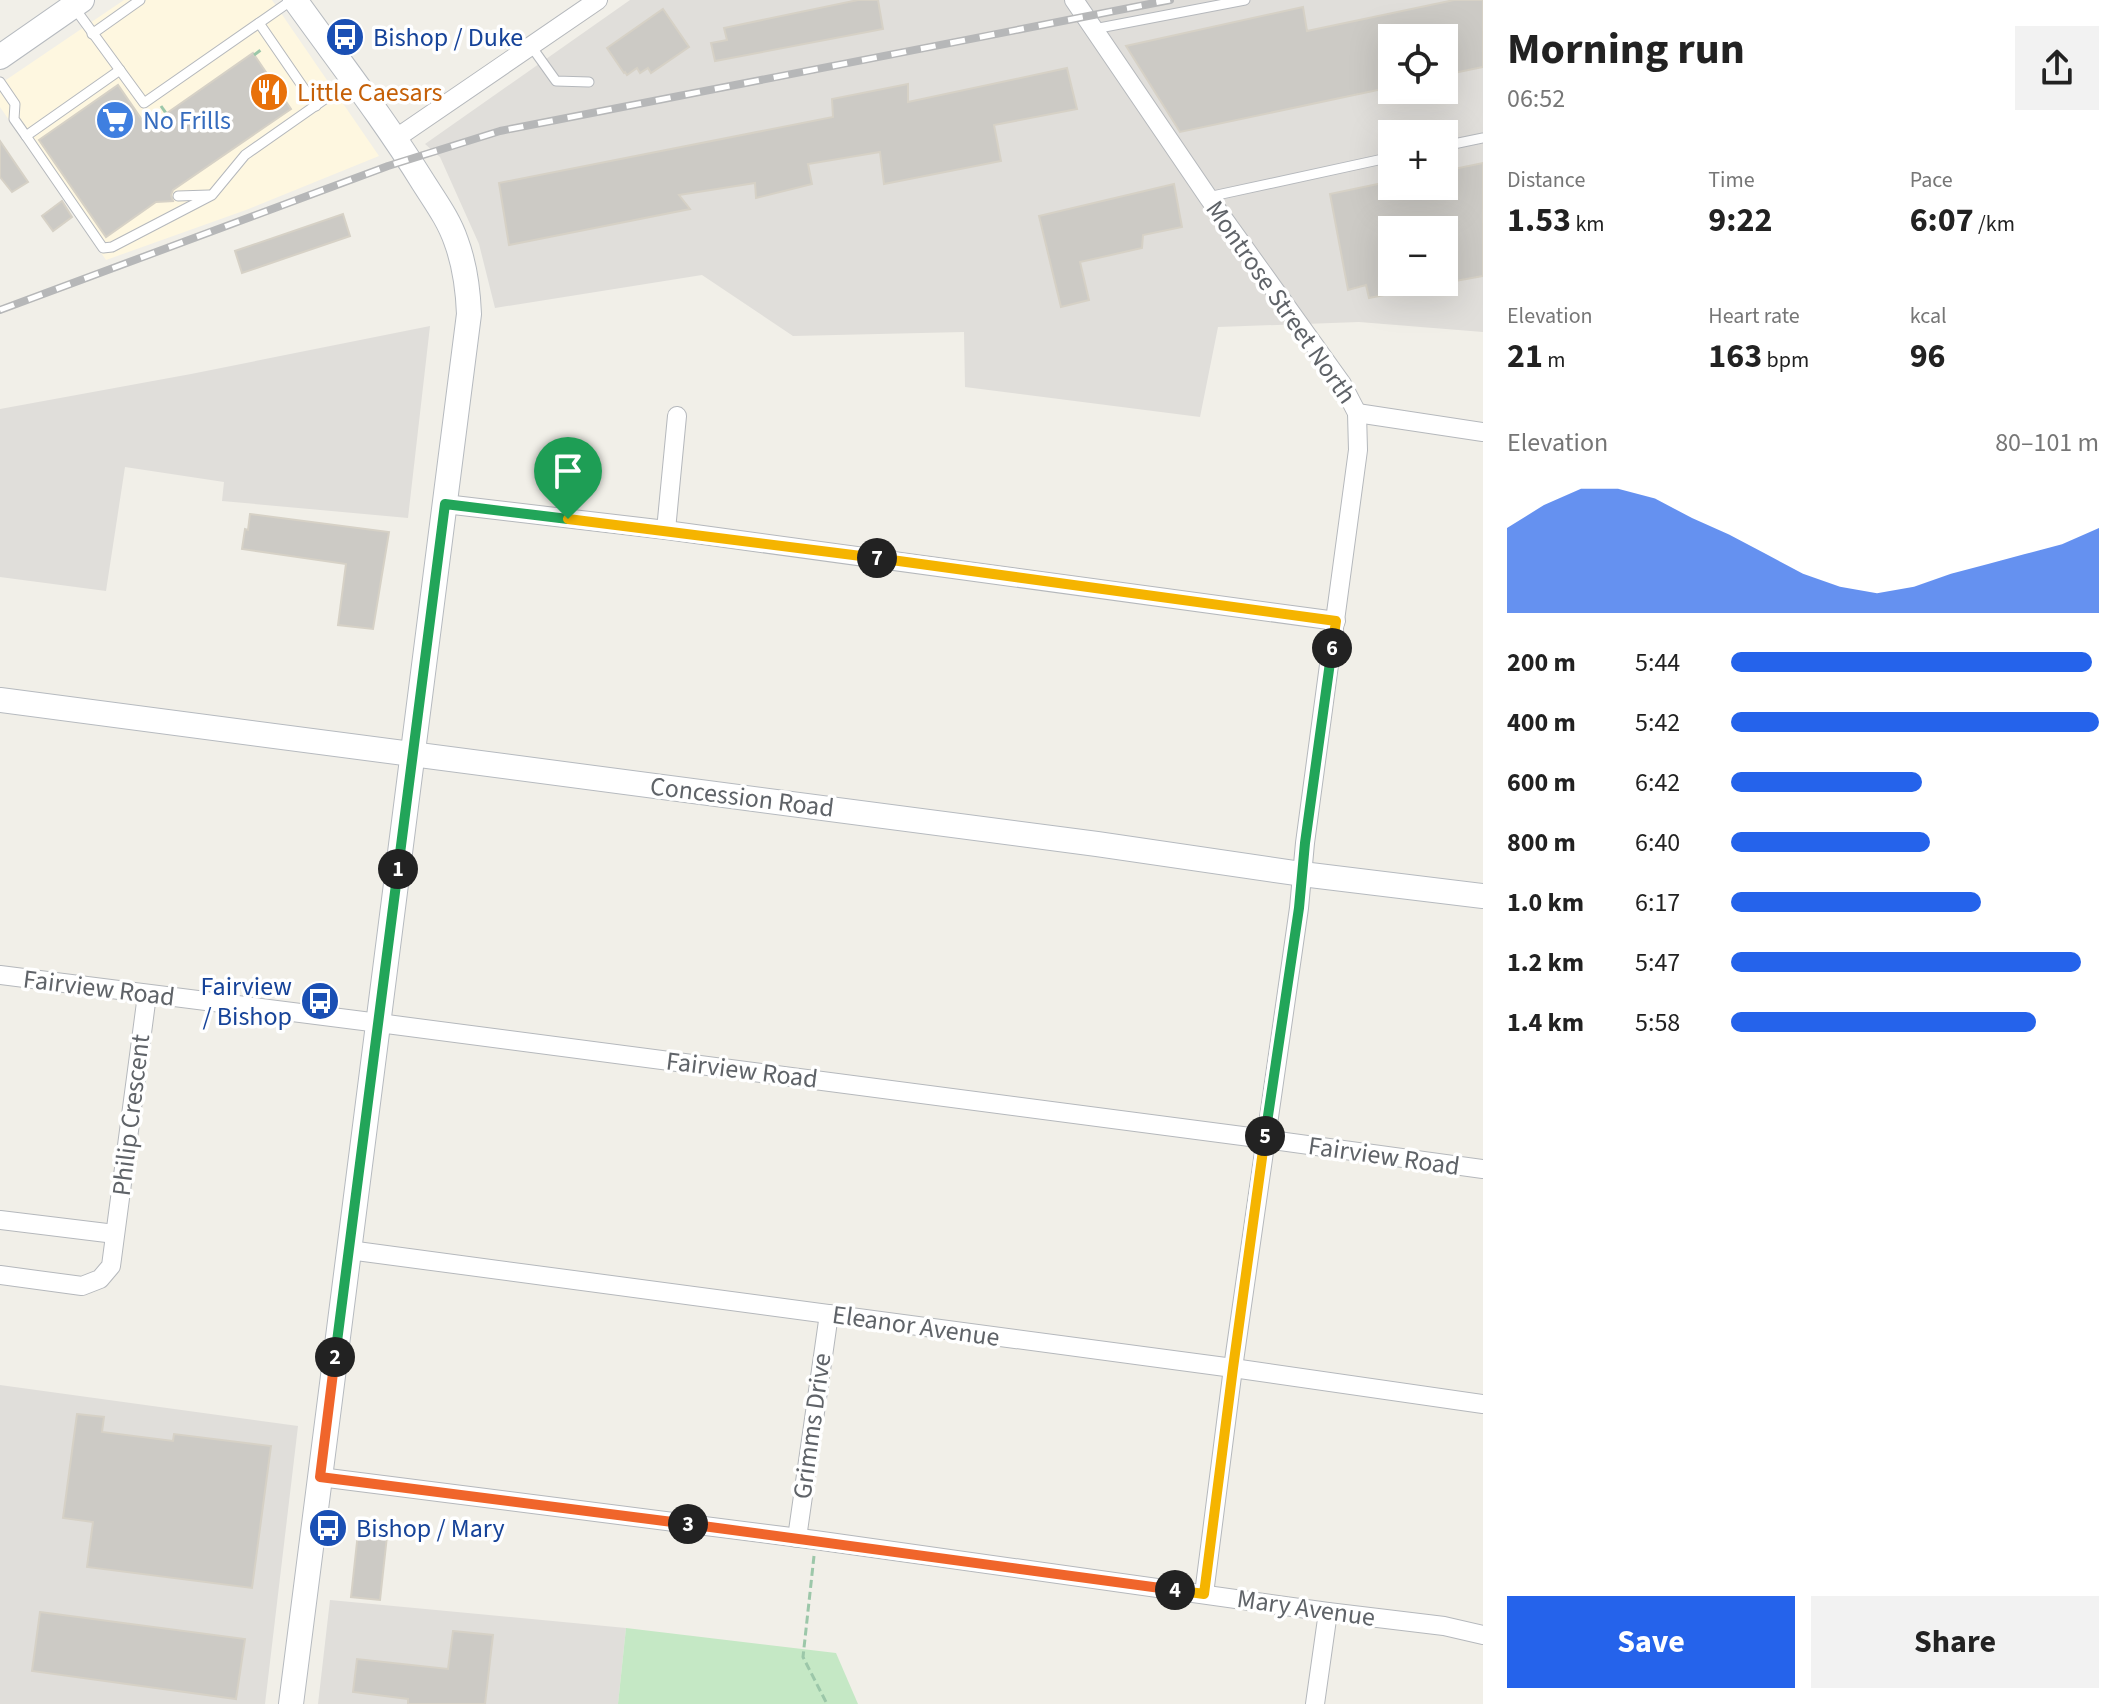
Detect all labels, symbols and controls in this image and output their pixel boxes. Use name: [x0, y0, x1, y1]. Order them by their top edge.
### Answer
bus stop icon: Bishop / Duke: [324, 16, 366, 58]
text: Morning run: [1507, 18, 1745, 81]
place label: Bishop / Duke: [373, 19, 523, 56]
map controls: [1378, 24, 1458, 296]
button: locate: [1378, 24, 1458, 104]
button: share: [2015, 26, 2099, 110]
restaurant icon: Little Caesars: [248, 71, 290, 113]
place label: Little Caesars: [297, 74, 443, 111]
text: 06:52: [1507, 80, 1565, 117]
supermarket icon: No Frills: [94, 99, 136, 141]
place label: No Frills: [143, 102, 231, 139]
button: +: [1378, 120, 1458, 200]
text: Distance: [1507, 164, 1585, 196]
text: Time: [1708, 164, 1755, 196]
text: Pace: [1910, 164, 1953, 196]
street label: Montrose Street North: [1197, 193, 1365, 411]
text: 1.53: [1507, 196, 1571, 245]
text: 9:22: [1708, 196, 1772, 245]
text: 6:07: [1910, 196, 1974, 245]
text: km: [1571, 208, 1605, 240]
text: /km: [1974, 208, 2015, 240]
button: −: [1378, 216, 1458, 296]
text: Elevation: [1507, 300, 1593, 332]
text: Heart rate: [1708, 300, 1800, 332]
text: kcal: [1910, 300, 1947, 332]
text: 21: [1507, 332, 1543, 381]
text: 163: [1708, 332, 1762, 381]
text: 96: [1910, 332, 1946, 381]
text: m: [1543, 344, 1566, 376]
text: bpm: [1762, 344, 1809, 376]
text: Elevation: [1507, 424, 1608, 461]
text: 80–101 m: [1995, 424, 2099, 461]
pin: [534, 437, 602, 519]
icon: arrive: [546, 449, 590, 493]
pin: 7: [857, 538, 897, 578]
text: 7: [871, 542, 883, 574]
pin: 6: [1312, 628, 1352, 668]
text: 6: [1326, 632, 1338, 664]
text: 200 m: [1507, 644, 1576, 681]
text: 5:44: [1635, 644, 1680, 681]
text: 400 m: [1507, 704, 1576, 741]
text: 5:42: [1635, 704, 1680, 741]
text: 600 m: [1507, 764, 1576, 801]
text: 6:42: [1635, 764, 1680, 801]
street label: Concession Road: [648, 767, 836, 827]
text: 800 m: [1507, 824, 1576, 861]
text: 6:40: [1635, 824, 1680, 861]
pin: 1: [378, 849, 418, 889]
text: 1: [392, 853, 404, 885]
text: 1.0 km: [1507, 884, 1584, 921]
text: 6:17: [1635, 884, 1680, 921]
text: 1.2 km: [1507, 944, 1584, 981]
text: 5:47: [1635, 944, 1680, 981]
street label: Fairview Road: [21, 960, 177, 1016]
place label: Fairview / Bishop: [201, 968, 292, 1035]
bus stop icon: Fairview / Bishop: [299, 980, 341, 1022]
text: 1.4 km: [1507, 1004, 1584, 1041]
text: 5:58: [1635, 1004, 1680, 1041]
street label: Philip Crescent: [103, 1032, 159, 1198]
street label: Fairview Road: [664, 1042, 820, 1098]
pin: 5: [1245, 1116, 1285, 1156]
text: 5: [1259, 1120, 1271, 1152]
street label: Fairview Road: [1306, 1127, 1462, 1185]
street label: Eleanor Avenue: [830, 1296, 1002, 1356]
pin: 2: [315, 1337, 355, 1377]
text: 2: [329, 1341, 341, 1373]
street label: Grimms Drive: [783, 1351, 841, 1501]
pin: 3: [668, 1504, 708, 1544]
bus stop icon: Bishop / Mary: [307, 1507, 349, 1549]
text: 3: [682, 1508, 694, 1540]
place label: Bishop / Mary: [356, 1510, 505, 1547]
pin: 4: [1155, 1570, 1195, 1610]
text: 4: [1169, 1574, 1181, 1606]
street label: Mary Avenue: [1235, 1580, 1377, 1636]
button: Save: [1507, 1596, 1795, 1688]
button: Share: [1811, 1596, 2099, 1688]

